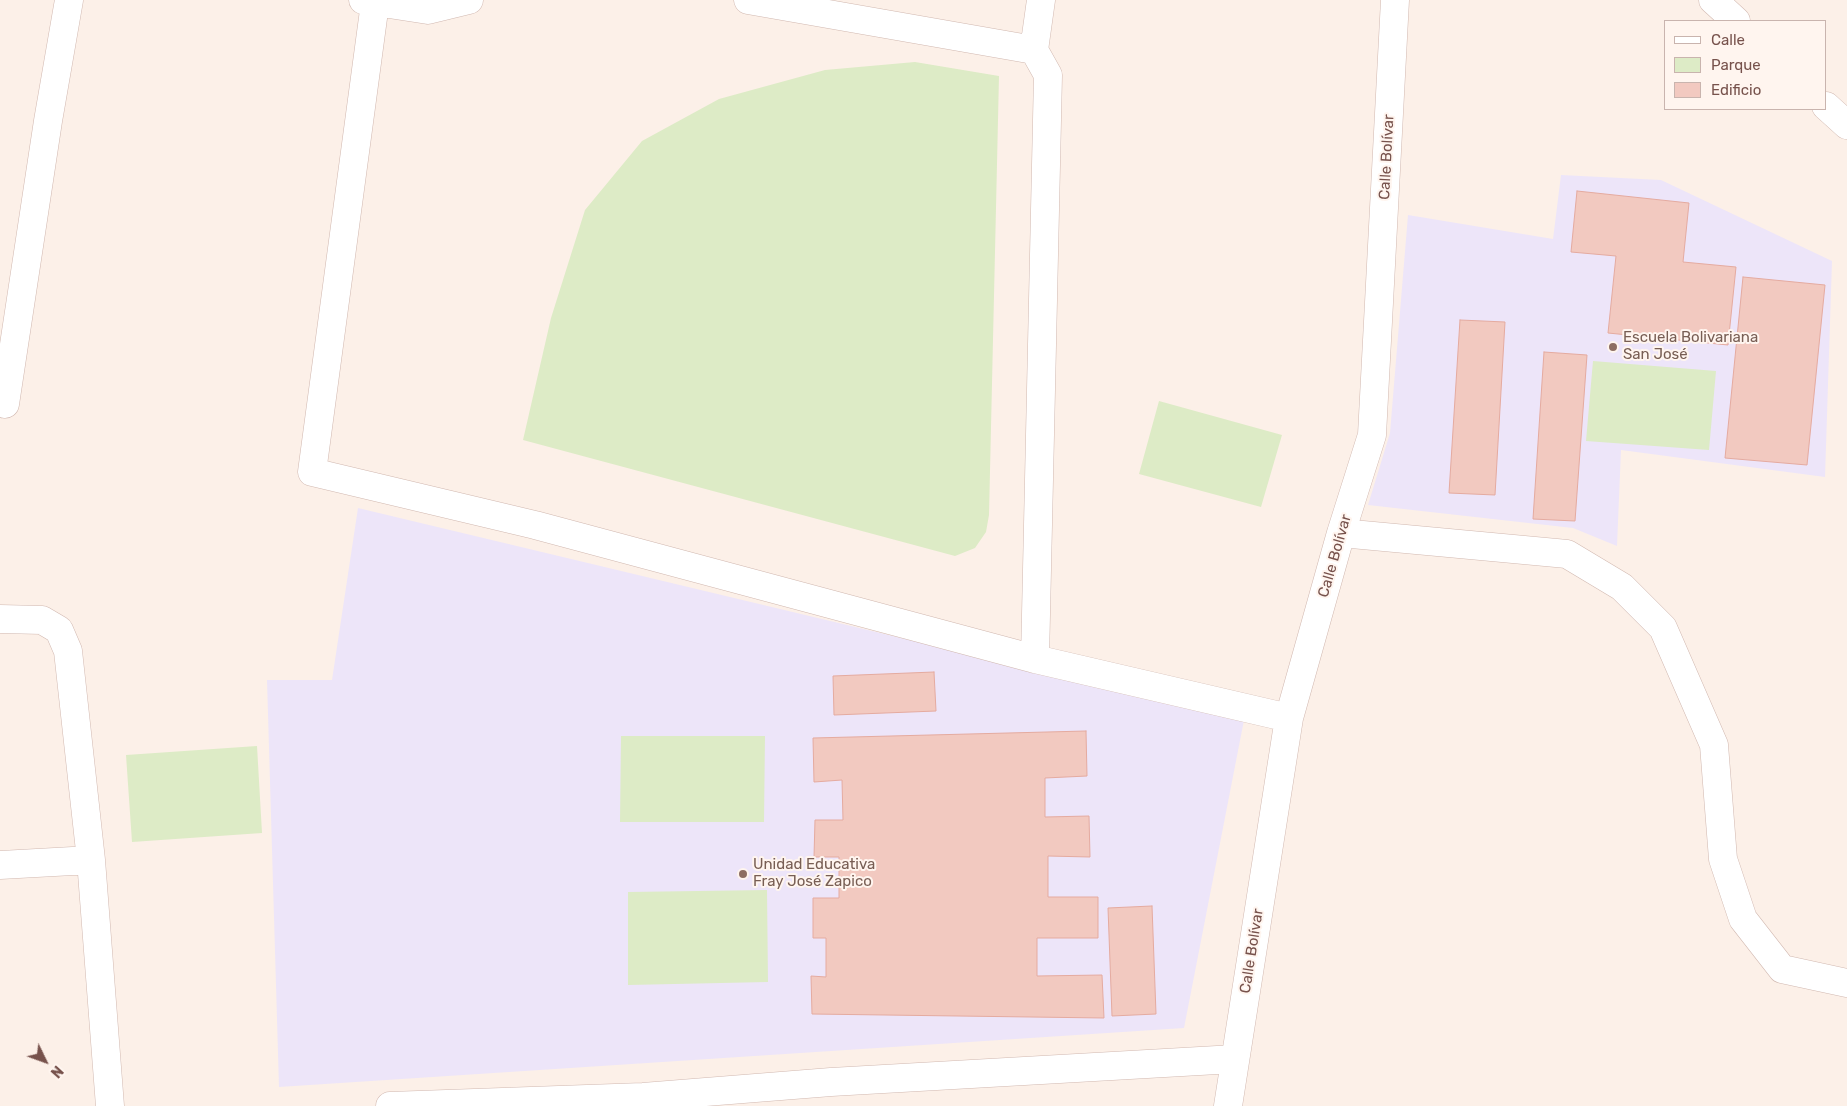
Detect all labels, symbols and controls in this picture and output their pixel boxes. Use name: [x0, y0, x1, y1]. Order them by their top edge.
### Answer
legend: [1664, 20, 1827, 110]
text: Calle: [1711, 31, 1745, 49]
text: Parque: [1711, 56, 1761, 74]
text: Edificio: [1711, 81, 1761, 99]
street label: Calle Bolívar: [1376, 114, 1398, 200]
place label: Escuela Bolivariana San José: [1623, 329, 1758, 364]
marker: Escuela Bolivariana San José: [1607, 341, 1619, 353]
street label: Calle Bolívar: [1315, 512, 1355, 600]
place label: Unidad Educativa Fray José Zapico: [753, 856, 875, 891]
marker: Unidad Educativa Fray José Zapico: [737, 868, 749, 880]
street label: Calle Bolívar: [1236, 907, 1268, 995]
north arrow: [20, 1036, 70, 1086]
text: N: [47, 1062, 66, 1081]

